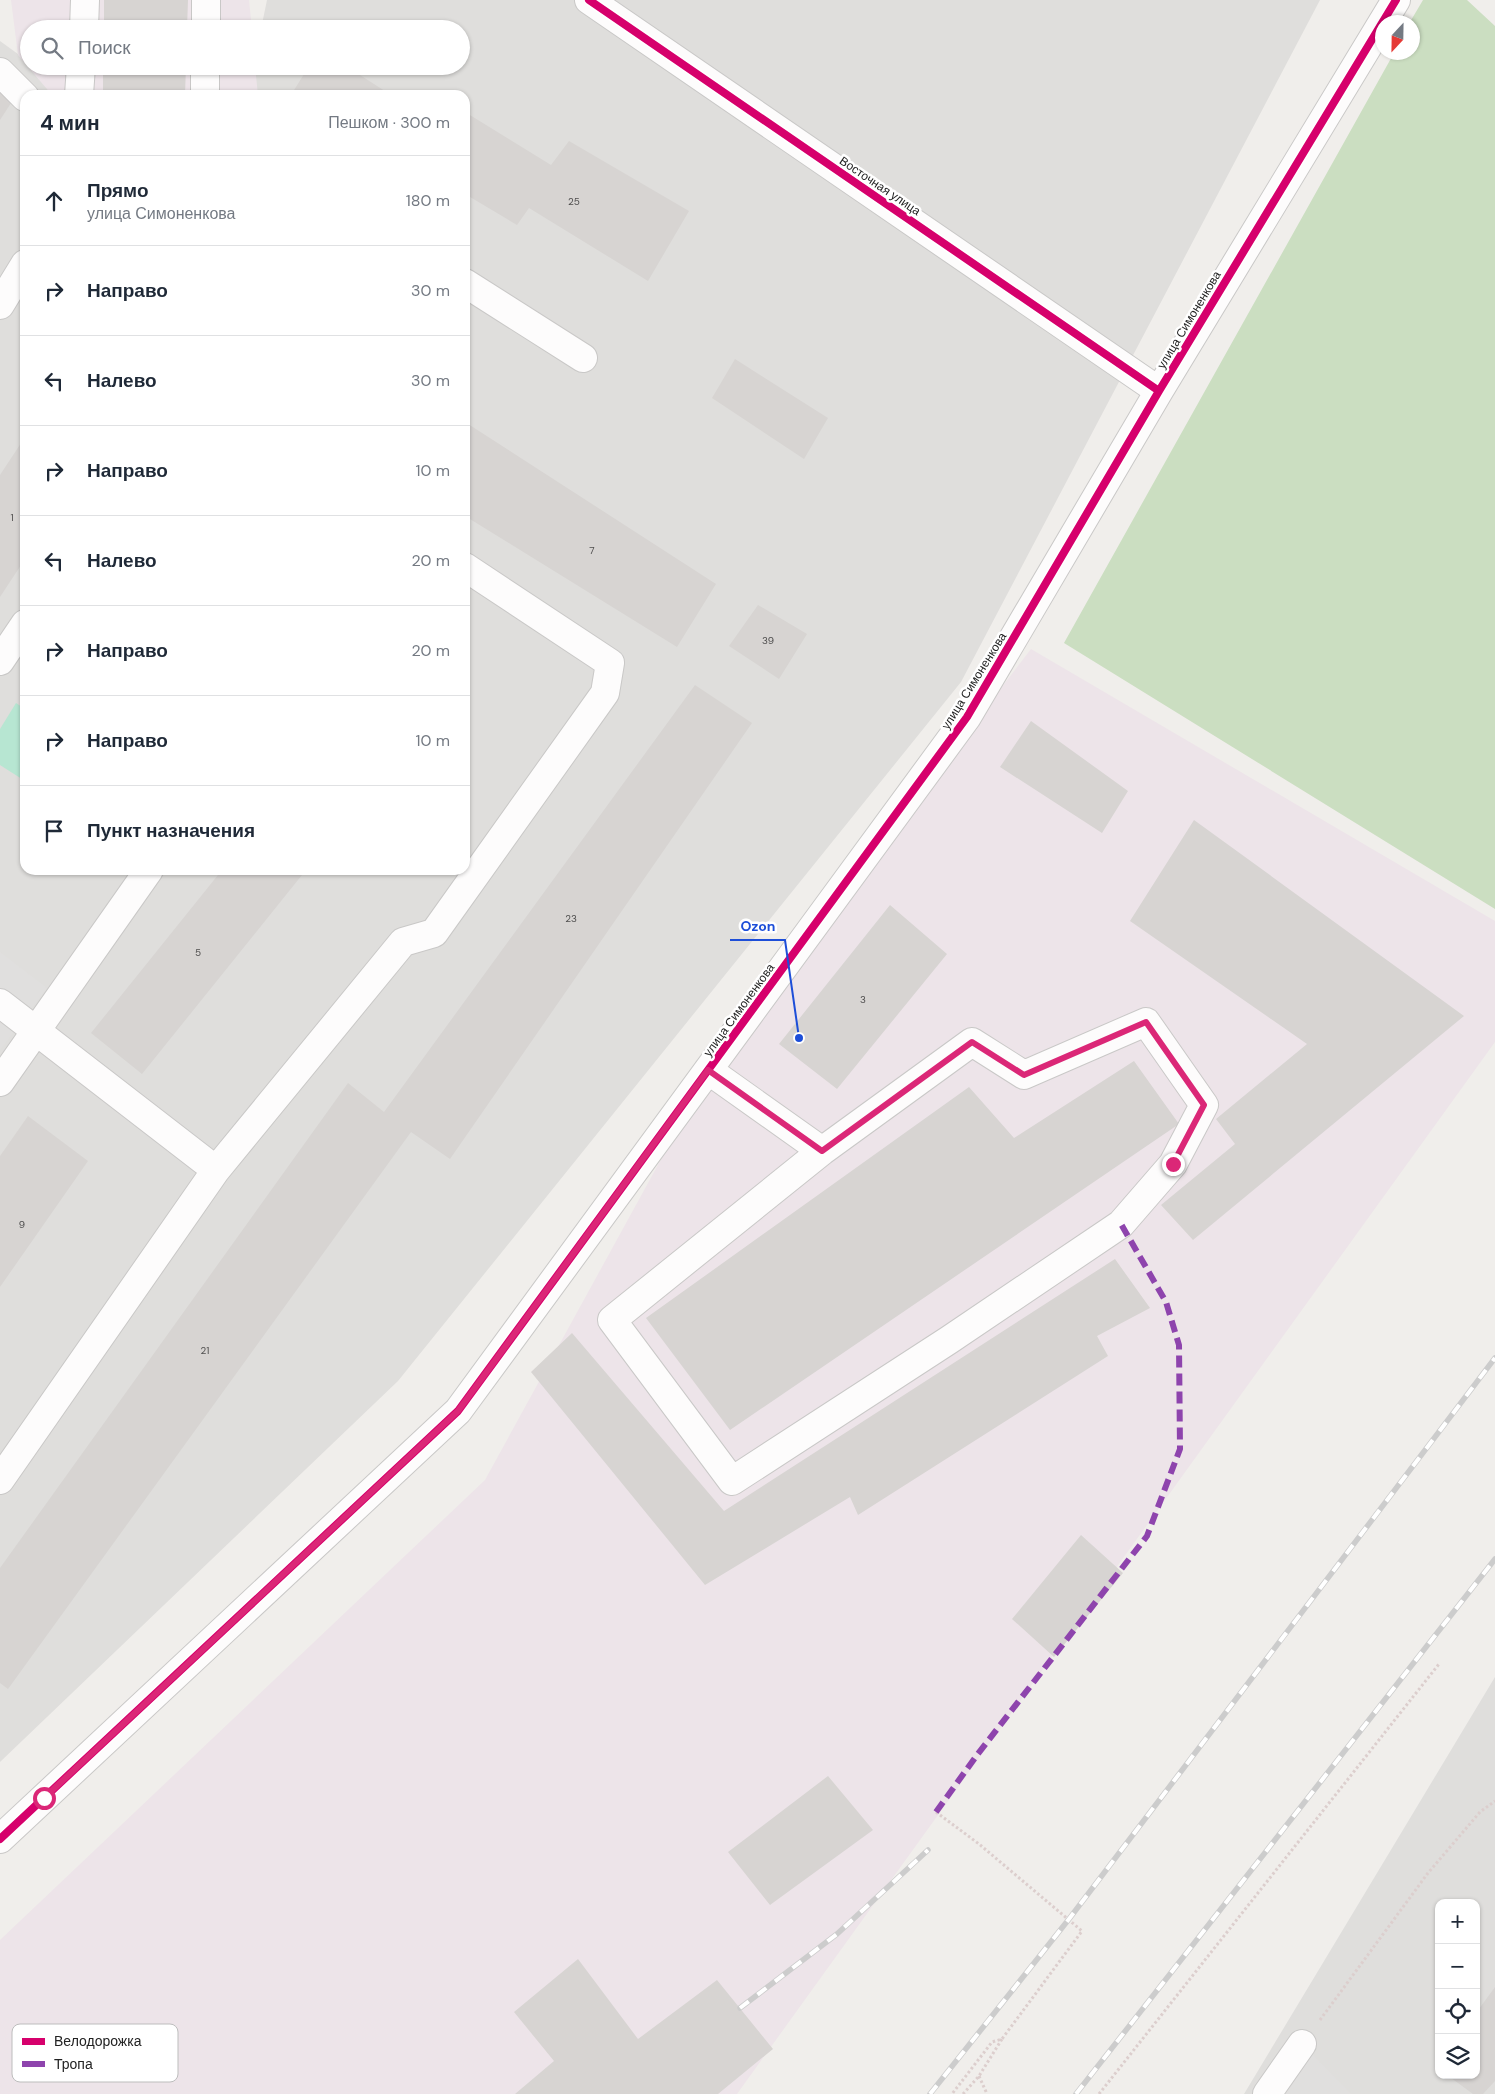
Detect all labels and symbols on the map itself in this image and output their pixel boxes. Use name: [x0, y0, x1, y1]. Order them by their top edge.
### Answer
north arrow: [1375, 15, 1420, 60]
street label: Восточная улица: [836, 153, 924, 219]
house number: 25: [568, 195, 580, 208]
street label: улица Симоненкова: [1153, 268, 1225, 372]
house number: 1: [10, 511, 14, 524]
house number: 7: [589, 544, 595, 557]
street label: улица Симоненкова: [938, 629, 1010, 732]
house number: 39: [762, 634, 774, 647]
callout: Ozon: [730, 911, 785, 940]
house number: 23: [565, 912, 577, 925]
text: Ozon: [740, 917, 776, 935]
house number: 5: [195, 946, 201, 959]
street label: улица Симоненкова: [700, 960, 778, 1060]
house number: 3: [860, 993, 866, 1006]
route end: [1162, 1153, 1185, 1176]
house number: 9: [19, 1218, 25, 1231]
house number: 21: [201, 1344, 209, 1357]
route start: [33, 1787, 56, 1810]
legend: [12, 2024, 178, 2082]
text: Велодорожка: [54, 2032, 142, 2050]
text: Тропа: [54, 2055, 93, 2073]

